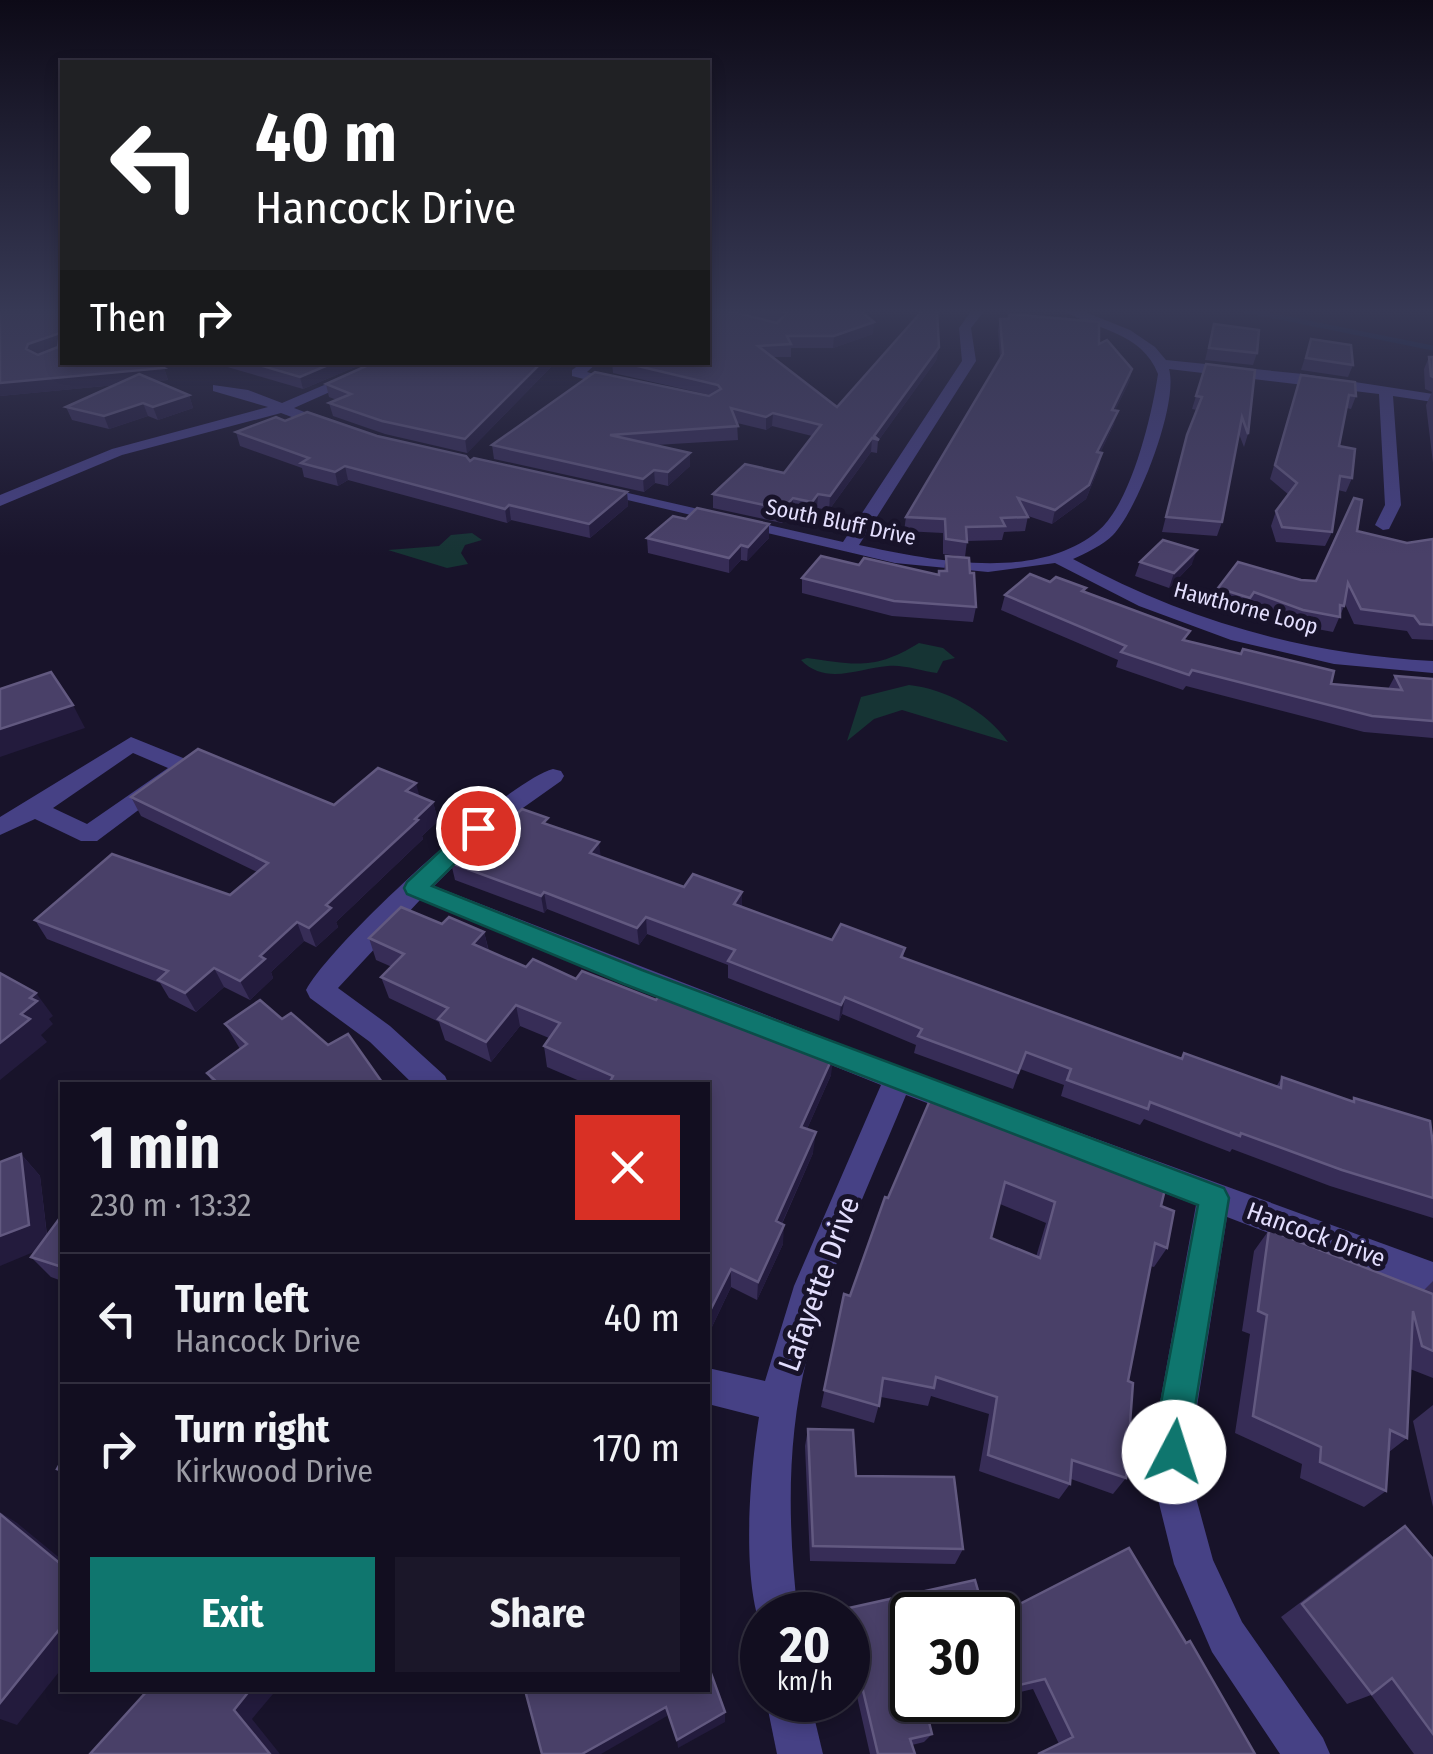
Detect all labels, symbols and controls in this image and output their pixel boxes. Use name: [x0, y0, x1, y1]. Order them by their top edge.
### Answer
text: 40 m: [255, 96, 397, 180]
icon: left: [90, 100, 220, 230]
text: Hancock Drive: [255, 181, 516, 235]
icon: right: [186, 290, 241, 345]
text: Then: [90, 295, 166, 341]
street label: South Bluff Drive: [764, 493, 918, 551]
street label: Hawthorne Loop: [1171, 576, 1321, 640]
pin: [436, 786, 521, 871]
icon: arrive: [451, 801, 506, 856]
text: 1 min: [90, 1112, 221, 1184]
button: close: [575, 1115, 680, 1220]
text: 230 m · 13:32: [90, 1186, 251, 1224]
street label: Lafayette Drive: [771, 1192, 867, 1376]
street label: Hancock Drive: [1243, 1196, 1389, 1274]
text: Turn left: [175, 1276, 309, 1322]
icon: left: [90, 1291, 145, 1346]
text: 40 m: [604, 1295, 680, 1341]
text: Hancock Drive: [175, 1322, 361, 1360]
position arrow: [1122, 1400, 1226, 1504]
text: Turn right: [175, 1406, 329, 1452]
icon: right: [90, 1421, 145, 1476]
text: 170 m: [592, 1425, 680, 1471]
text: Kirkwood Drive: [175, 1452, 373, 1490]
button: Exit: [90, 1557, 375, 1672]
button: Share: [395, 1557, 680, 1672]
speed limit sign: 30: [890, 1592, 1020, 1722]
text: 20: [780, 1615, 830, 1675]
text: km/h: [777, 1667, 833, 1697]

